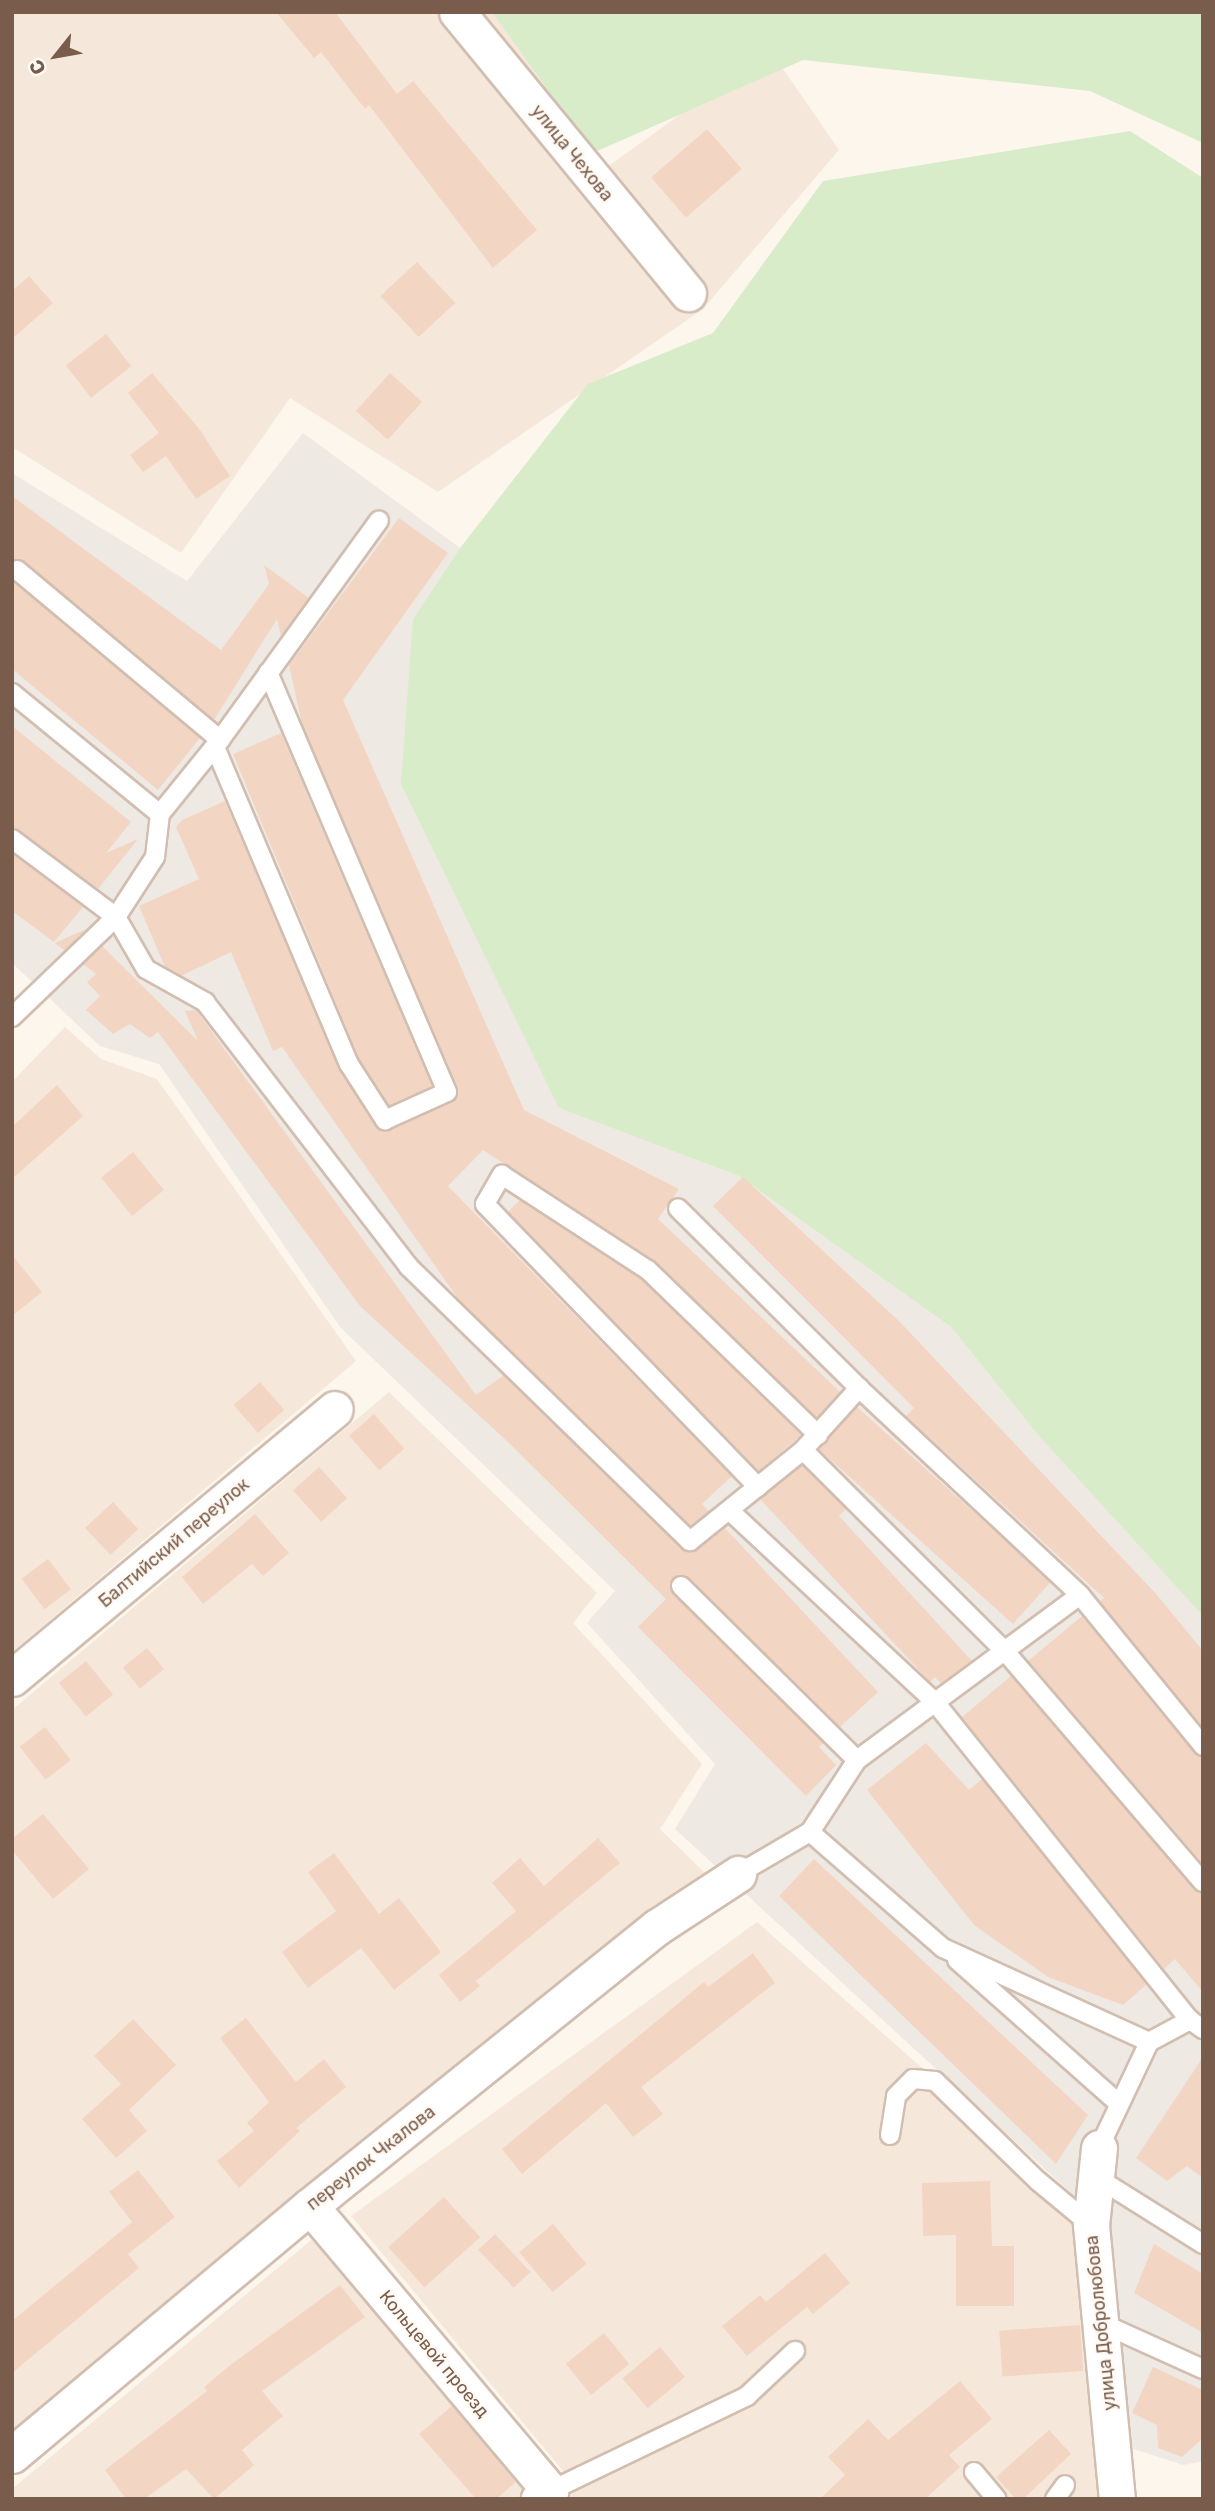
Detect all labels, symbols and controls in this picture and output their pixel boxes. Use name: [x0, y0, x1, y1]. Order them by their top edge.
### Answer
north arrow: [21, 21, 91, 91]
text: С: [24, 55, 51, 79]
street label: улица Чехова: [526, 100, 618, 206]
street label: Балтийский переулок: [94, 1474, 254, 1612]
street label: переулок Чкалова: [302, 2101, 440, 2215]
street label: улица Добролюбова: [1081, 2234, 1121, 2412]
street label: Кольцевой проезд: [374, 2286, 494, 2422]

